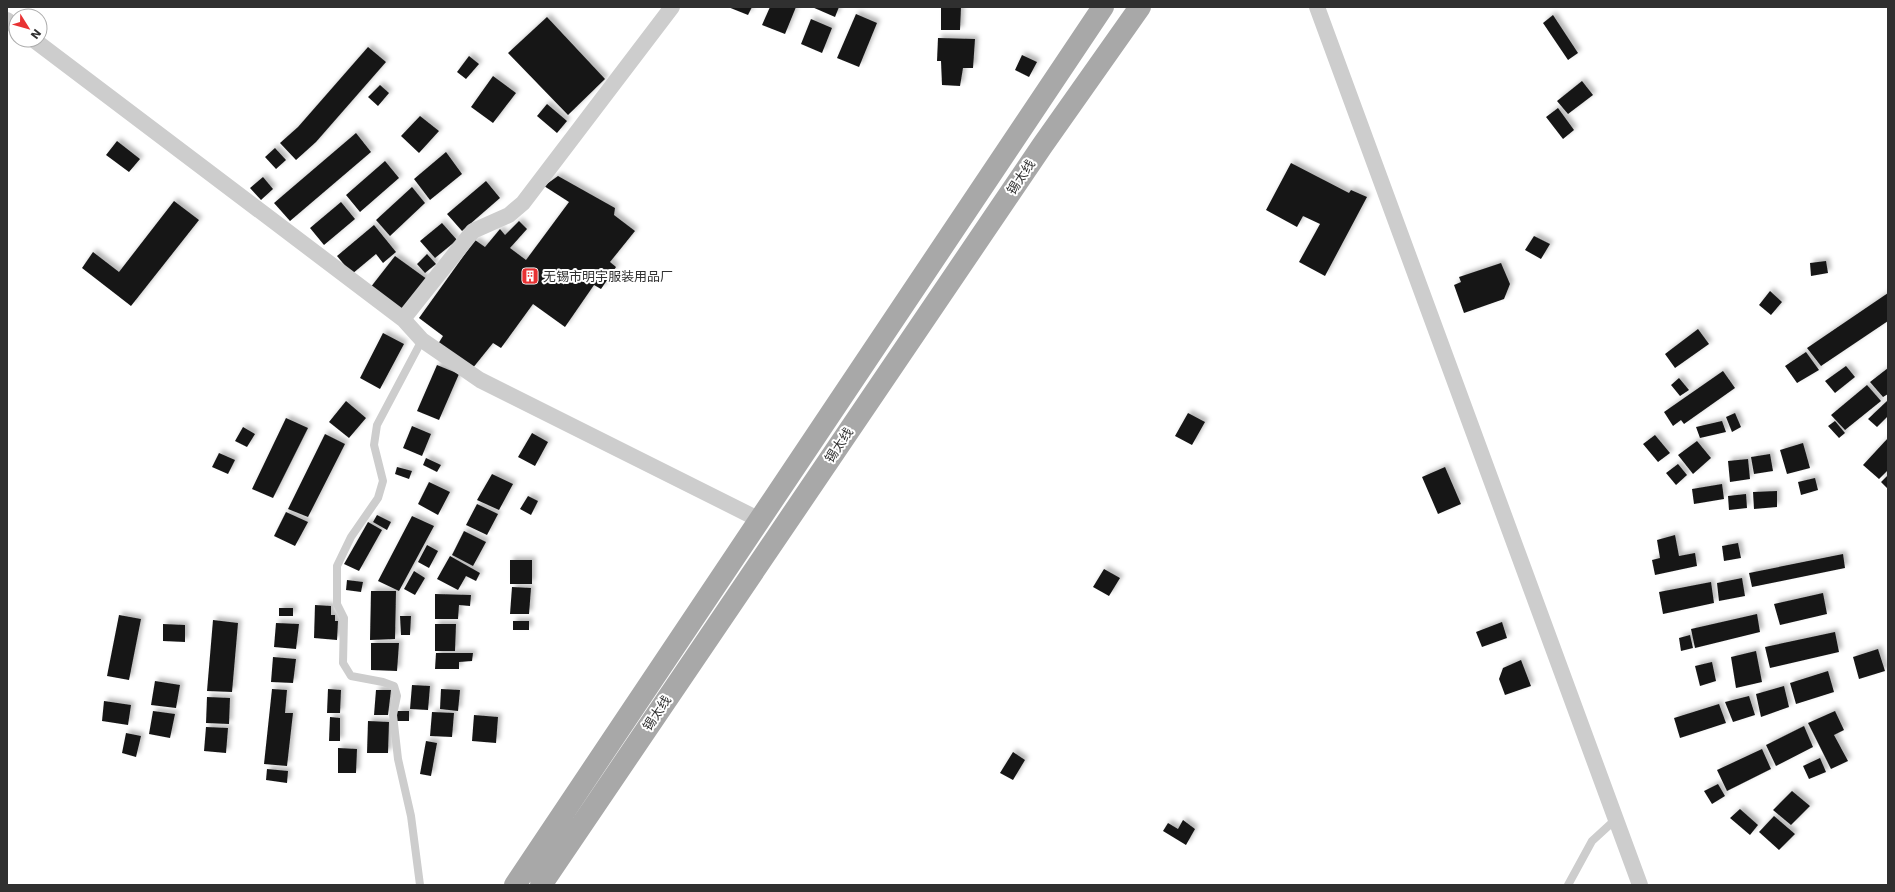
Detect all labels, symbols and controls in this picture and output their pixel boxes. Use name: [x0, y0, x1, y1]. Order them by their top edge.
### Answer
north arrow: [8, 8, 48, 48]
text: N: [28, 26, 44, 41]
street label: 锡太线: [1004, 157, 1038, 197]
building icon: 无锡市明宇服装用品厂: [520, 266, 540, 286]
place label: 无锡市明宇服装用品厂: [543, 269, 673, 284]
street label: 锡太线: [822, 425, 856, 465]
street label: 锡太线: [640, 693, 674, 733]

